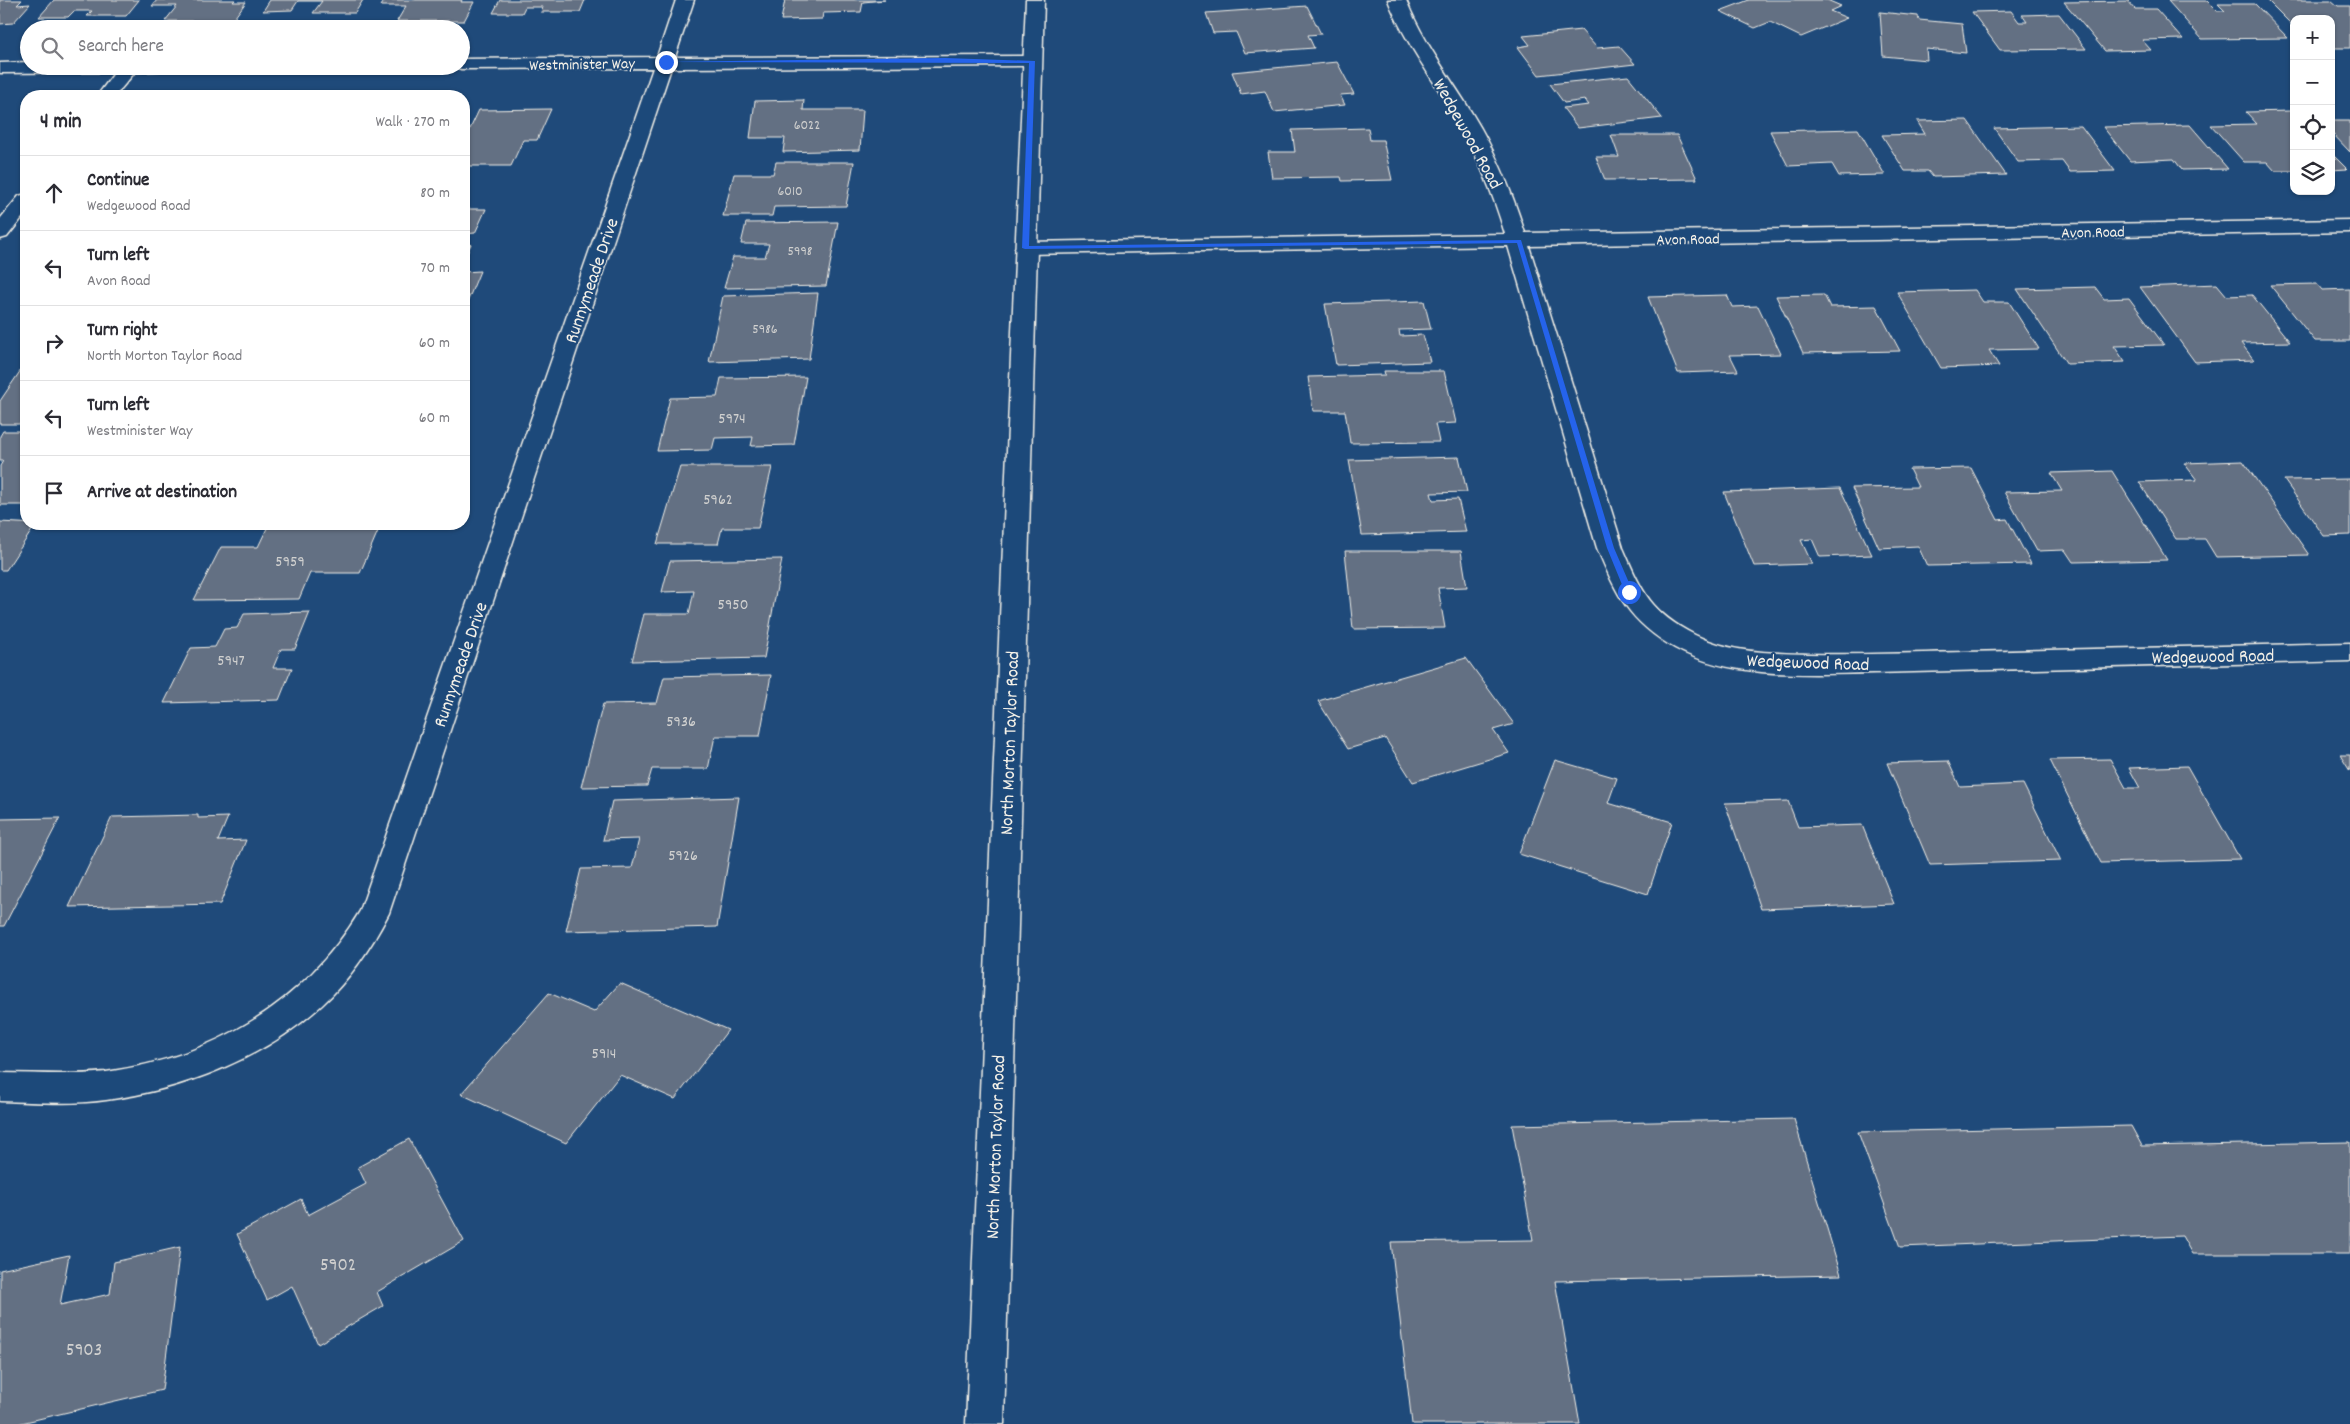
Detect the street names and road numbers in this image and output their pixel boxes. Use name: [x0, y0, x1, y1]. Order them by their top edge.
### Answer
street label: Westminister Way: [529, 53, 636, 78]
street label: Wedgewood Road: [1424, 74, 1508, 195]
street label: Runnymeade Drive: [559, 215, 627, 348]
street label: Avon Road: [2061, 221, 2125, 246]
street label: Avon Road: [1656, 228, 1720, 253]
street label: Runnymeade Drive: [428, 599, 496, 732]
street label: Wedgewood Road: [2151, 644, 2275, 673]
street label: Wedgewood Road: [1746, 649, 1870, 680]
street label: North Morton Taylor Road: [995, 651, 1028, 836]
street label: North Morton Taylor Road: [981, 1055, 1014, 1240]

